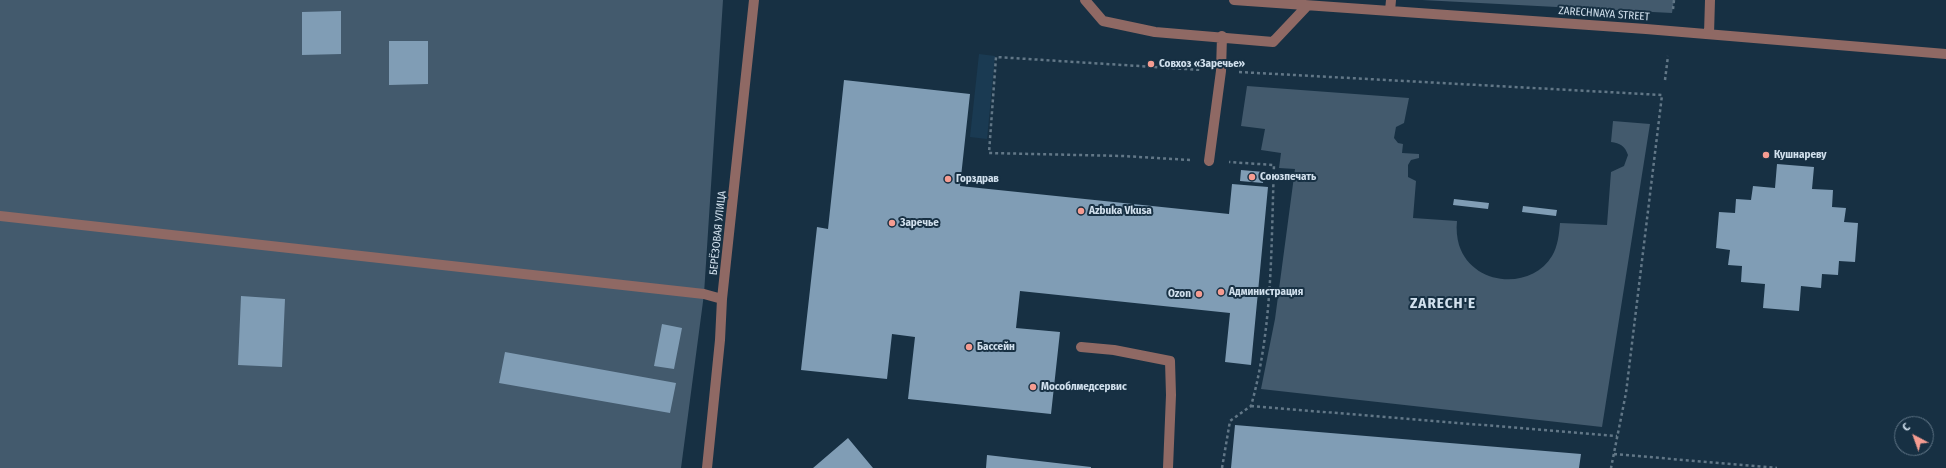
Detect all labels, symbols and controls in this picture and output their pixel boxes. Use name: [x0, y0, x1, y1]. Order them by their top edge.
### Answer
street label: ZARECHNAYA STREET: [1558, 4, 1650, 24]
place label: Совхоз «Заречье»: [1159, 57, 1245, 71]
marker: Совхоз «Заречье»: [1146, 59, 1156, 69]
place label: Кушнареву: [1774, 148, 1827, 162]
marker: Кушнареву: [1761, 150, 1771, 160]
place label: Союзпечать: [1260, 170, 1316, 184]
place label: Горздрав: [956, 172, 999, 186]
marker: Союзпечать: [1247, 172, 1257, 182]
marker: Горздрав: [943, 174, 953, 184]
street label: БЕРЁЗОВАЯ УЛИЦА: [707, 190, 729, 276]
place label: Azbuka Vkusa: [1089, 204, 1152, 218]
marker: Azbuka Vkusa: [1076, 206, 1086, 216]
place label: Заречье: [900, 216, 939, 230]
marker: Заречье: [887, 218, 897, 228]
place label: Администрация: [1229, 285, 1303, 299]
place label: Ozon: [1168, 287, 1191, 301]
marker: Администрация: [1216, 287, 1226, 297]
marker: Ozon: [1194, 289, 1204, 299]
district label: ZARECH'E: [1410, 295, 1476, 313]
place label: Бассейн: [977, 340, 1015, 354]
marker: Бассейн: [964, 342, 974, 352]
place label: Мособлмедсервис: [1041, 380, 1127, 394]
marker: Мособлмедсервис: [1028, 382, 1038, 392]
north arrow: [1894, 416, 1934, 456]
text: С: [1900, 421, 1913, 434]

